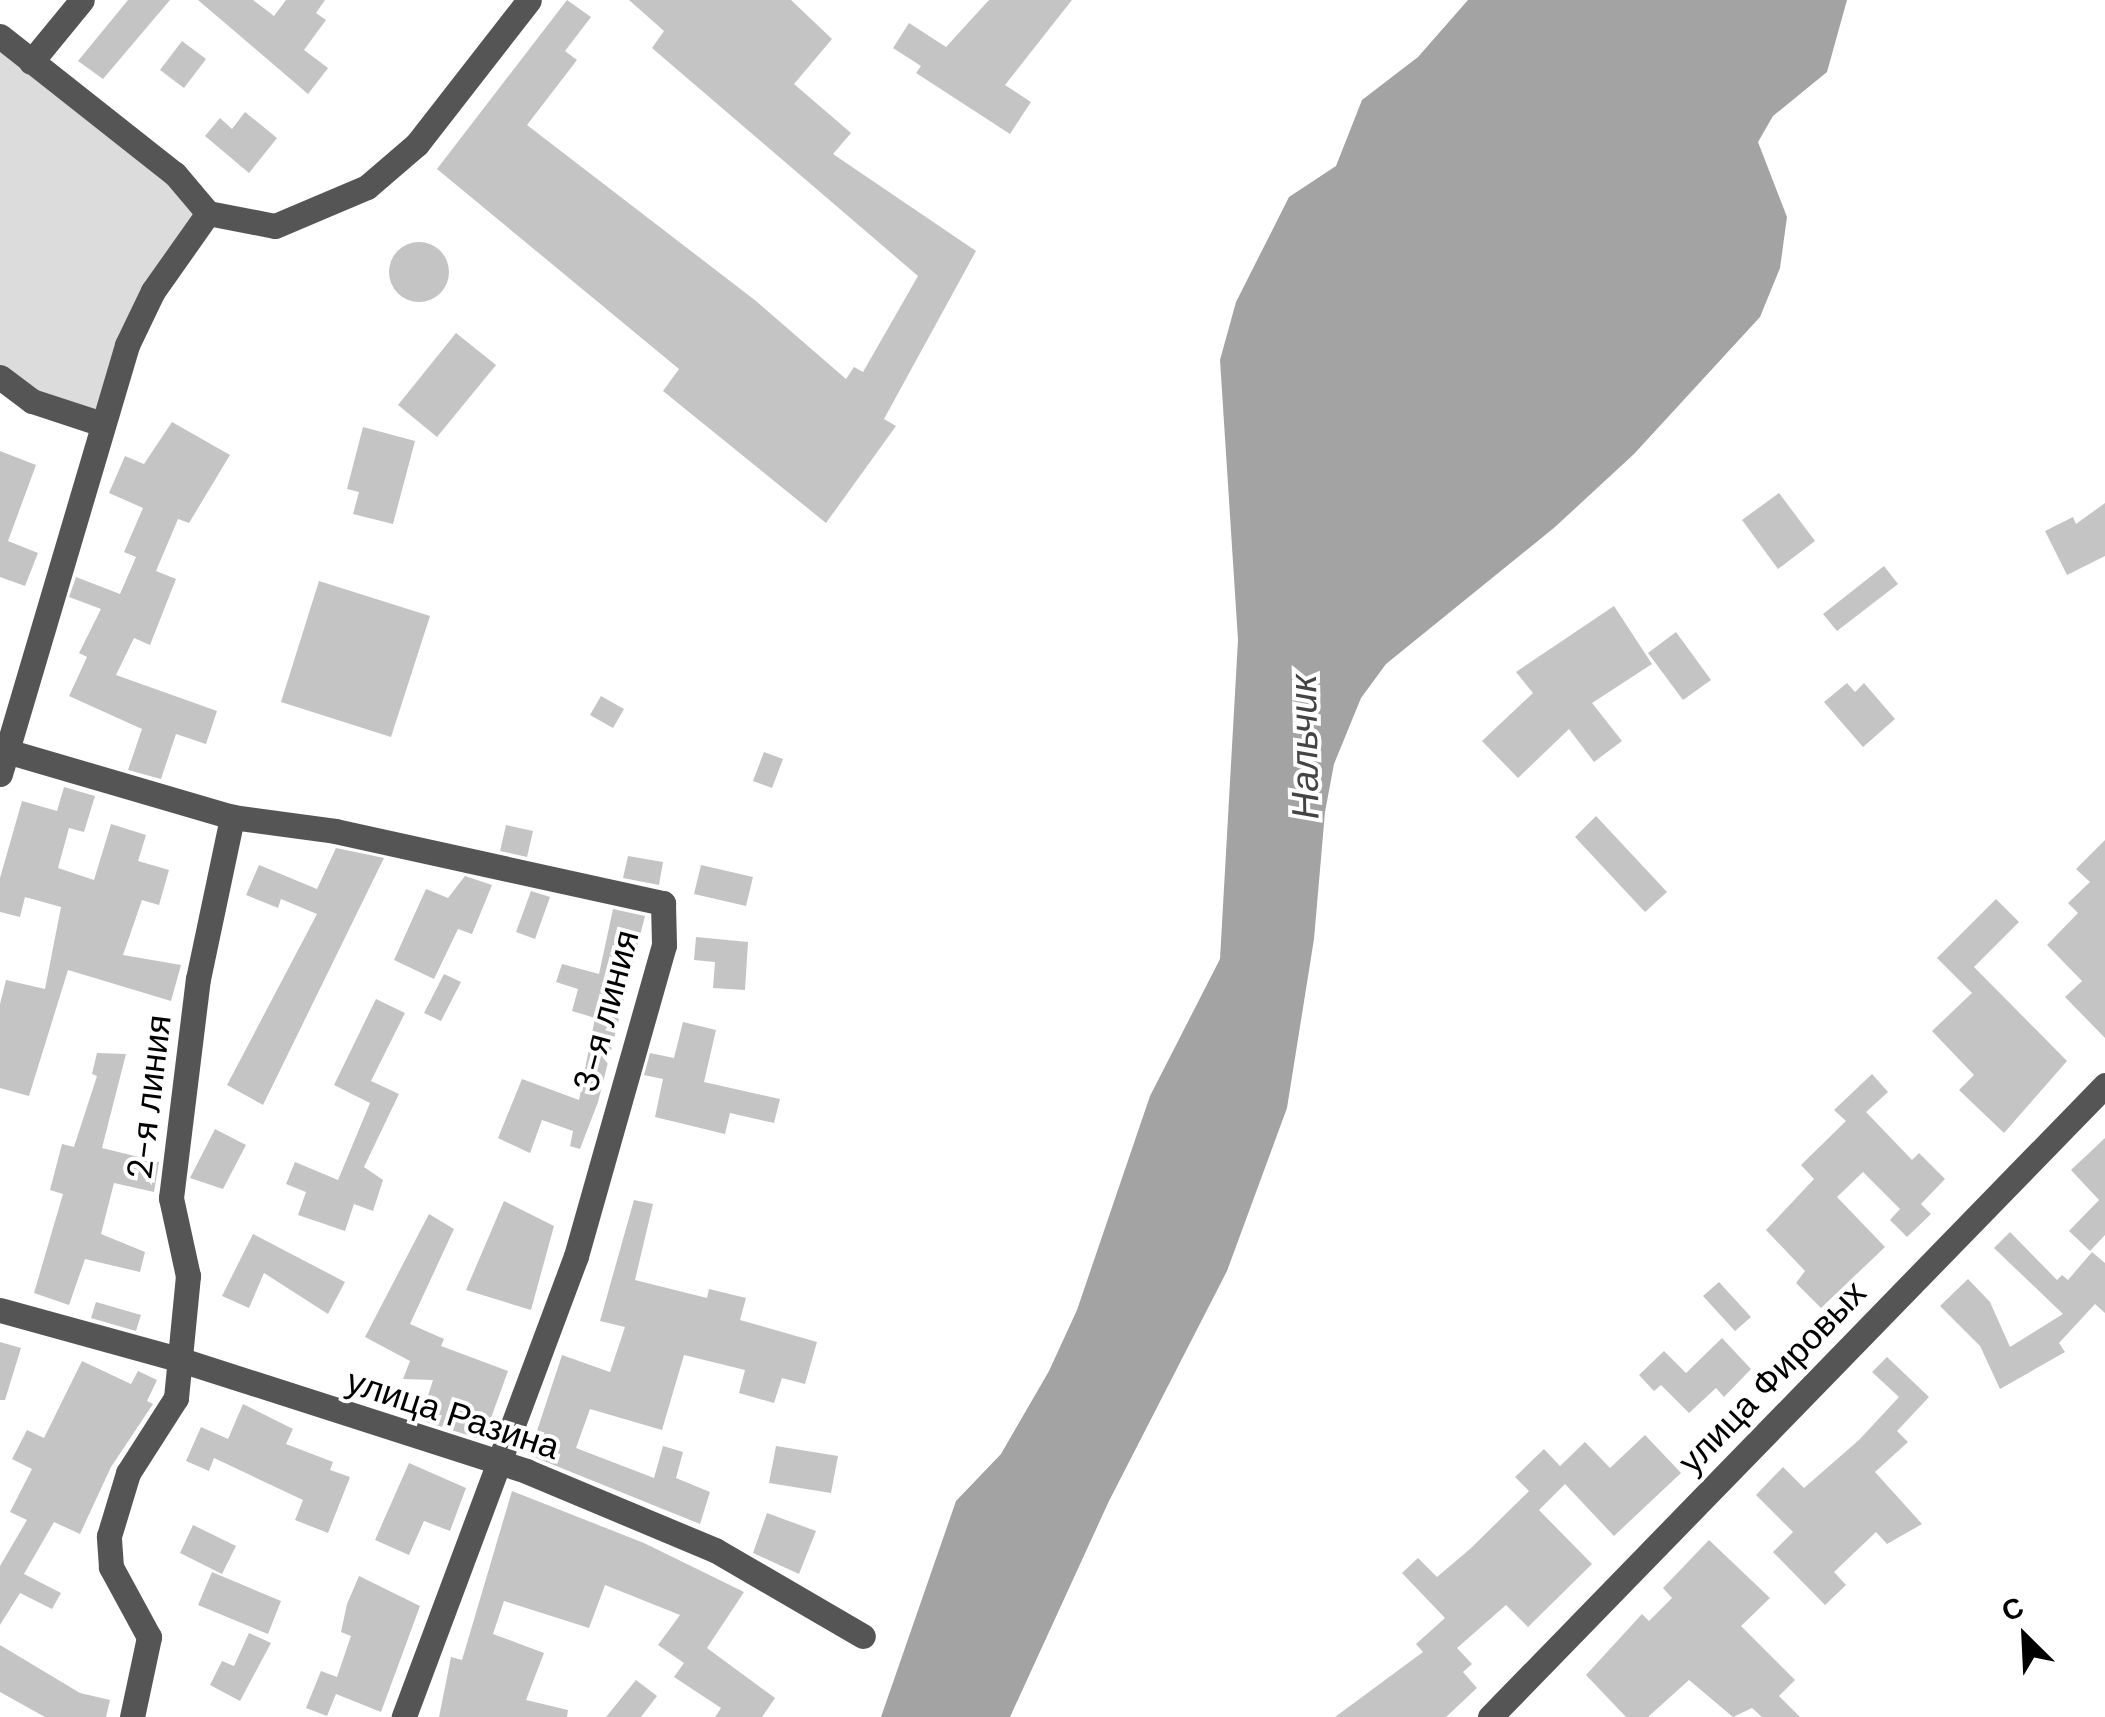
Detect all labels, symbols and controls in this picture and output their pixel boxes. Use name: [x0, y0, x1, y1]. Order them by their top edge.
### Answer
water label: Нальчик: [1281, 674, 1329, 820]
street label: 3-я линия: [564, 926, 648, 1096]
street label: 2-я линия: [118, 1012, 180, 1182]
street label: улица Фировых: [1669, 1272, 1875, 1482]
street label: улица Разина: [341, 1360, 565, 1468]
north arrow: [1975, 1587, 2075, 1687]
text: С: [1996, 1588, 2029, 1630]

